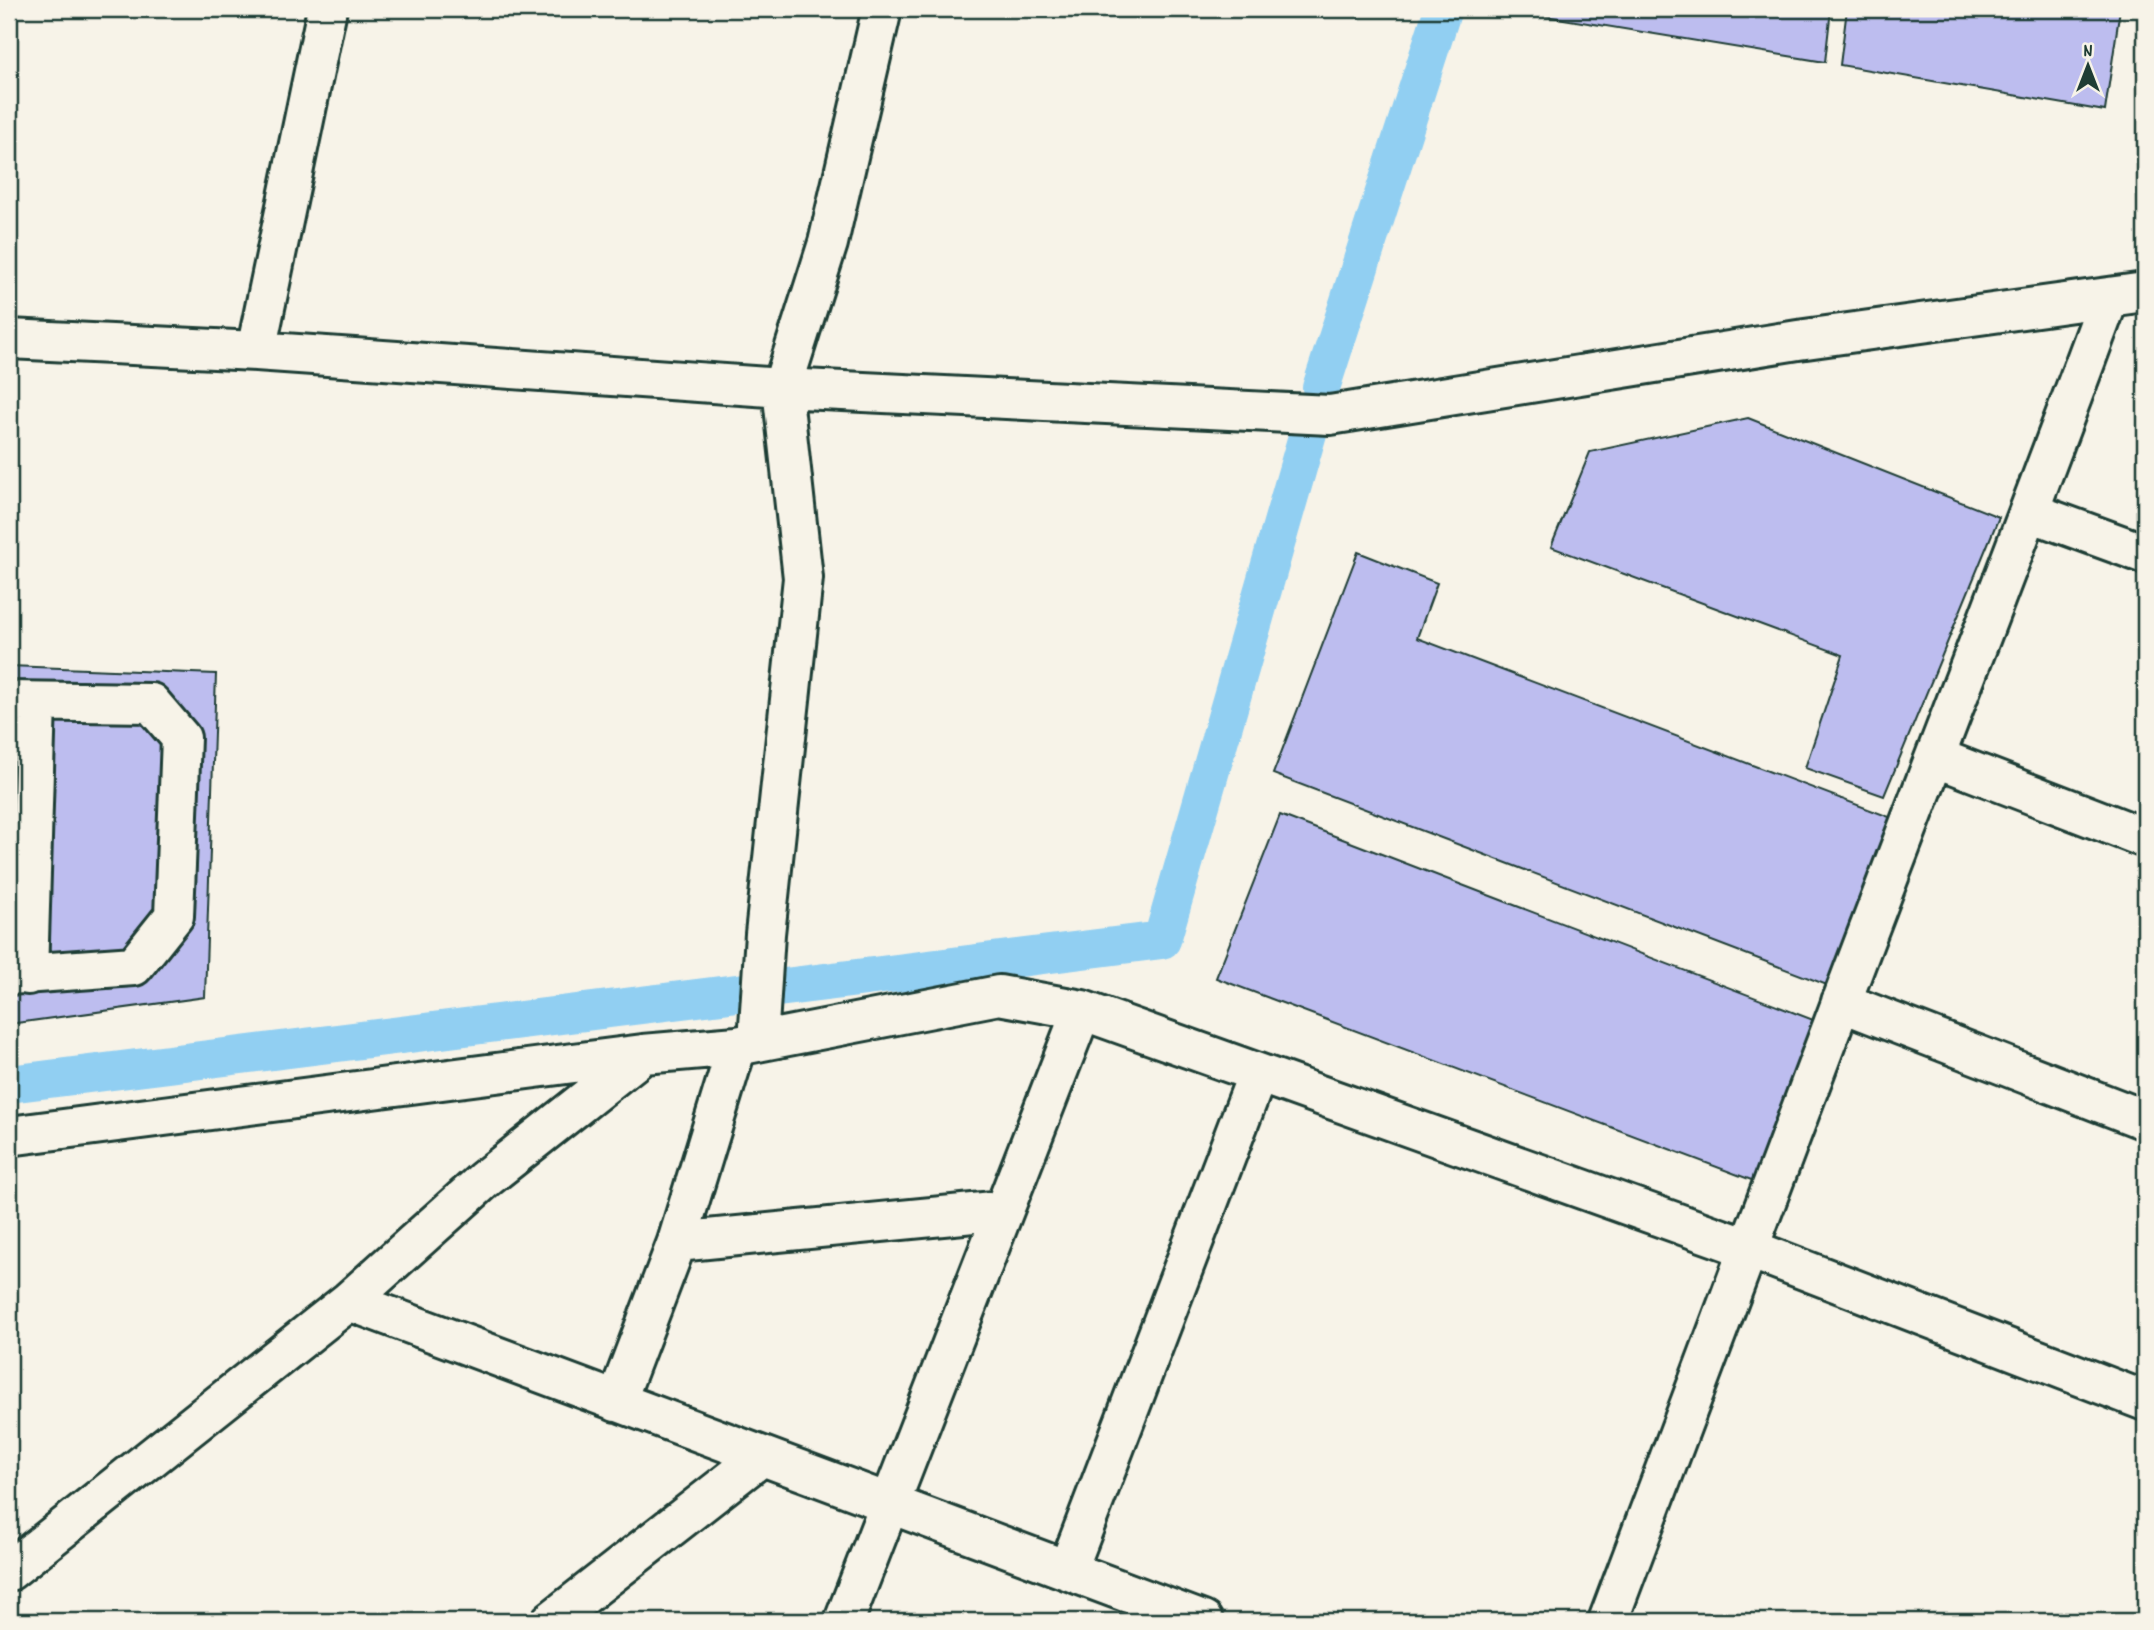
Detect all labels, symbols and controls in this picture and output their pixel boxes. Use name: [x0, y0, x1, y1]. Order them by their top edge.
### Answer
north arrow: [2052, 32, 2122, 102]
text: N: [2083, 39, 2093, 66]

